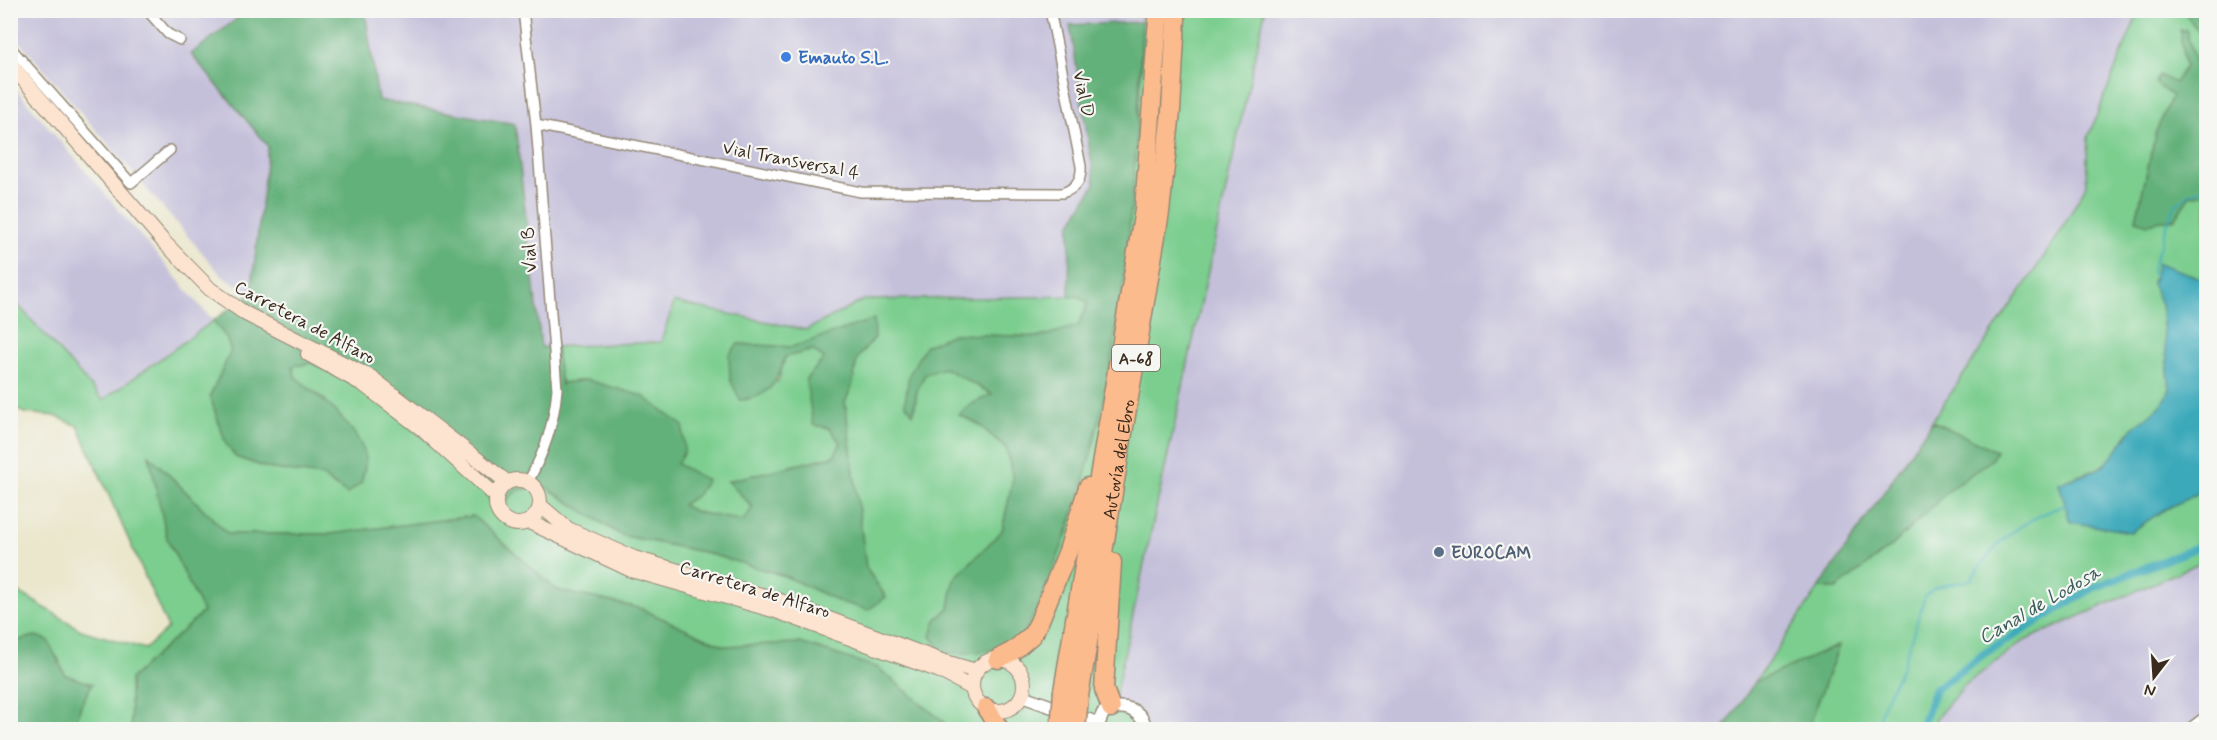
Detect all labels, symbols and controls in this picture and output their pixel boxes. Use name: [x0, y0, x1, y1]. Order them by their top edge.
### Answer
place label: Emauto S.L.: [798, 46, 889, 70]
marker: Emauto S.L.: [779, 50, 793, 64]
street label: Vial D: [1066, 69, 1100, 120]
street label: Vial Transversal 4: [720, 136, 861, 186]
street label: Vial B: [516, 226, 544, 274]
street label: Carretera de Alfaro: [230, 276, 379, 370]
road number: A-68: [1112, 345, 1160, 371]
street label: Autovía del Ebro: [1098, 397, 1141, 522]
place label: EUROCAM: [1451, 541, 1531, 565]
marker: EUROCAM: [1432, 545, 1446, 559]
street label: Carretera de Alfaro: [676, 556, 833, 624]
water label: Canal de Lodosa: [1974, 559, 2107, 651]
north arrow: [2124, 647, 2184, 707]
text: N: [2142, 678, 2158, 702]

